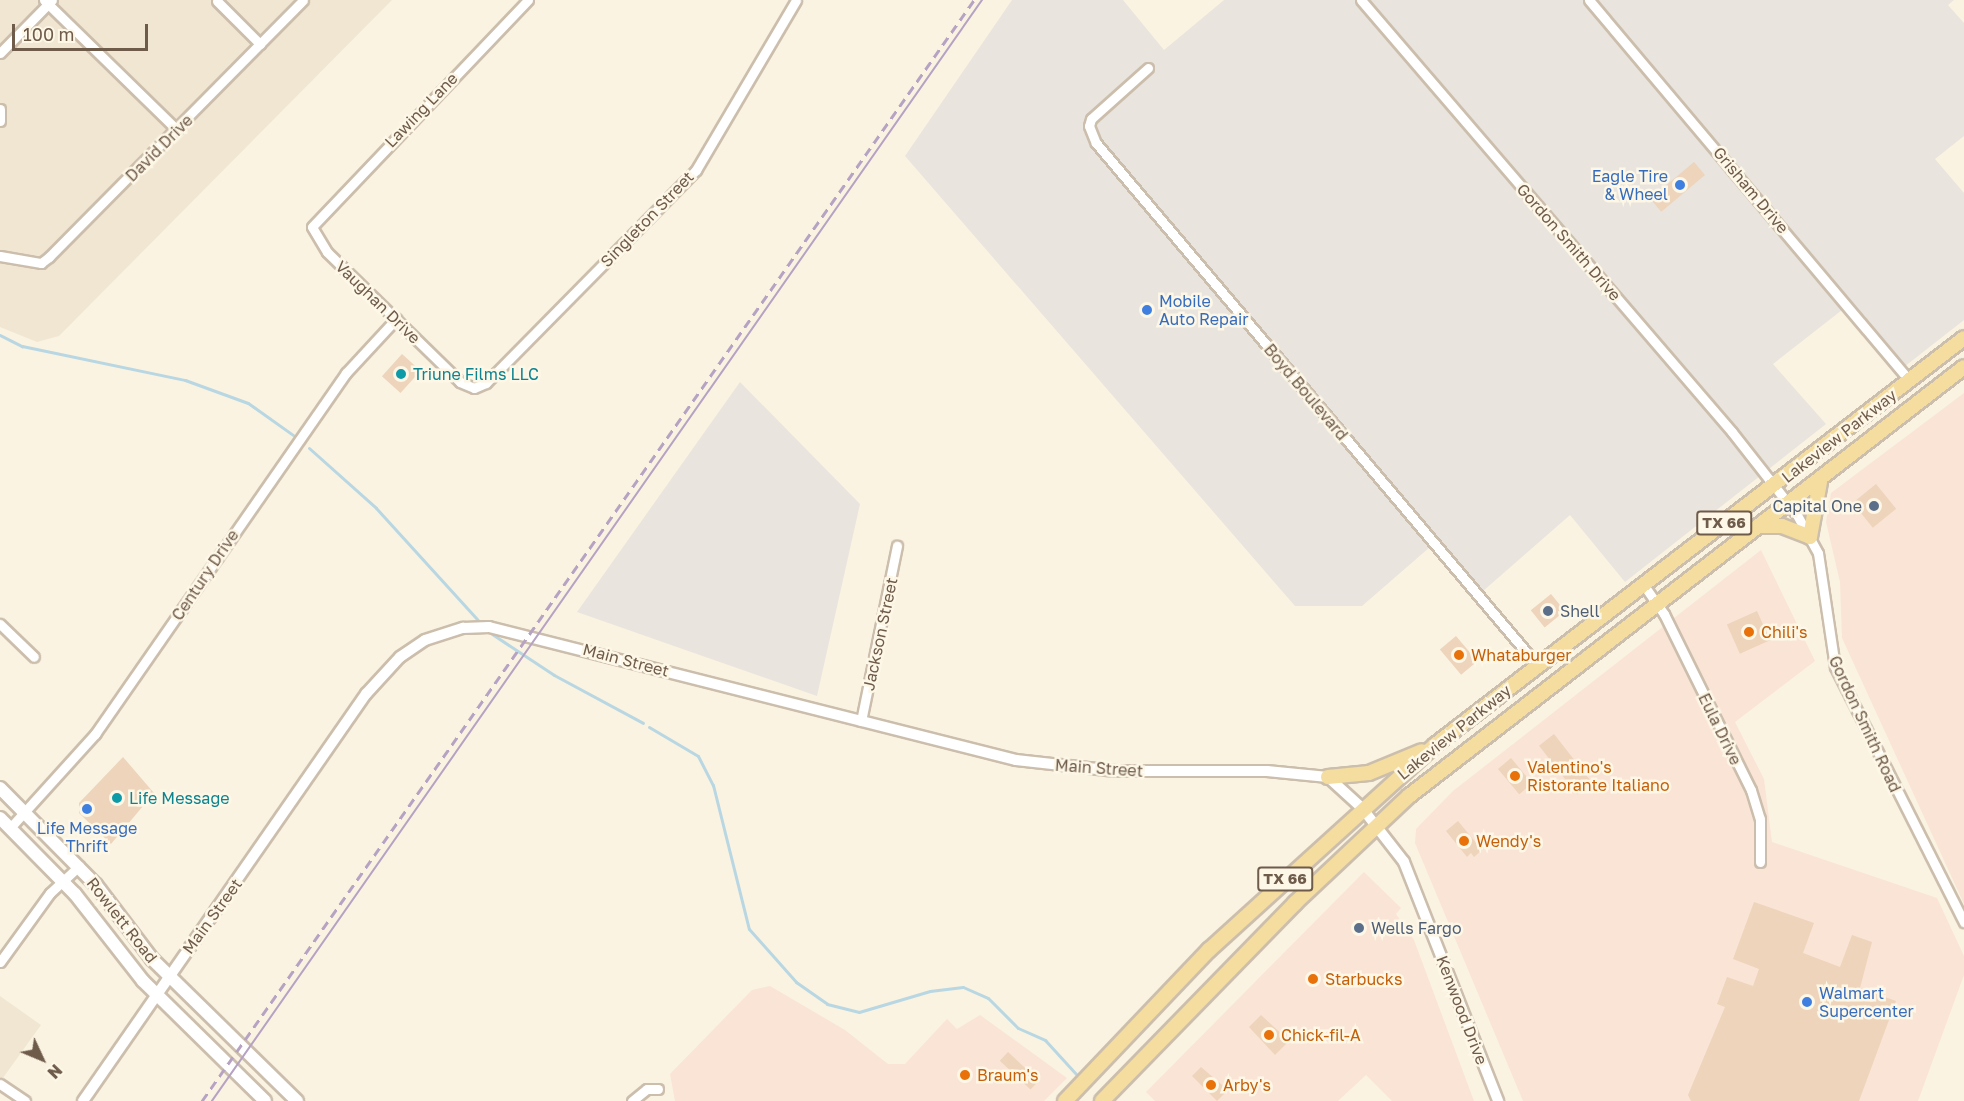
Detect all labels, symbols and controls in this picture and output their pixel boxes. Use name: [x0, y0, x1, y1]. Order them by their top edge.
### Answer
scale bar: [15, 12, 152, 50]
text: 100 m: [23, 23, 74, 45]
street label: Lawing Lane: [381, 69, 461, 151]
street label: David Drive: [122, 111, 196, 185]
street label: Grisham Drive: [1709, 143, 1793, 237]
place label: Eagle Tire & Wheel: [1592, 166, 1668, 204]
street label: Singleton Street: [596, 167, 698, 271]
marker: Eagle Tire & Wheel: [1673, 178, 1687, 192]
street label: Gordon Smith Drive: [1513, 180, 1625, 304]
street label: Vaughan Drive: [332, 257, 424, 347]
place label: Mobile Auto Repair: [1159, 291, 1248, 329]
marker: Mobile Auto Repair: [1140, 303, 1154, 317]
street label: Boyd Boulevard: [1260, 340, 1352, 444]
place label: Triune Films LLC: [413, 364, 539, 384]
marker: Triune Films LLC: [394, 367, 408, 381]
street label: Lakeview Parkway: [1778, 385, 1900, 487]
place label: Capital One: [1772, 496, 1862, 516]
marker: Capital One: [1867, 499, 1881, 513]
road number: TX 66: [1696, 511, 1752, 535]
street label: Century Drive: [168, 526, 242, 624]
street label: Jackson Street: [859, 576, 901, 692]
place label: Shell: [1560, 601, 1600, 621]
marker: Shell: [1541, 604, 1555, 618]
place label: Chili's: [1761, 622, 1807, 642]
marker: Chili's: [1742, 625, 1756, 639]
street label: Main Street: [581, 639, 671, 681]
place label: Whataburger: [1471, 645, 1571, 665]
marker: Whataburger: [1452, 648, 1466, 662]
street label: Gordon Smith Road: [1825, 653, 1905, 795]
street label: Lakeview Parkway: [1393, 680, 1515, 784]
street label: Eula Drive: [1694, 690, 1746, 768]
street label: Main Street: [1054, 755, 1144, 781]
place label: Valentino's Ristorante Italiano: [1527, 757, 1669, 795]
marker: Valentino's Ristorante Italiano: [1508, 769, 1522, 783]
place label: Life Message: [129, 788, 230, 808]
marker: Life Message: [110, 791, 124, 805]
marker: Life Message Thrift: [80, 802, 94, 816]
place label: Life Message Thrift: [37, 818, 137, 856]
place label: Wendy's: [1476, 831, 1541, 851]
marker: Wendy's: [1457, 834, 1471, 848]
road number: TX 66: [1256, 867, 1314, 891]
street label: Rowlett Road: [83, 873, 161, 967]
street label: Main Street: [178, 875, 246, 957]
place label: Wells Fargo: [1371, 918, 1461, 938]
marker: Wells Fargo: [1352, 921, 1366, 935]
street label: Kenwood Drive: [1432, 953, 1492, 1067]
place label: Starbucks: [1325, 969, 1402, 989]
marker: Starbucks: [1306, 972, 1320, 986]
place label: Walmart Supercenter: [1819, 983, 1914, 1021]
marker: Walmart Supercenter: [1800, 995, 1814, 1009]
place label: Chick-fil-A: [1281, 1025, 1361, 1045]
marker: Chick-fil-A: [1262, 1028, 1276, 1042]
north arrow: [12, 1029, 72, 1089]
text: N: [44, 1060, 66, 1083]
place label: Braum's: [977, 1065, 1039, 1085]
marker: Braum's: [958, 1068, 972, 1082]
place label: Arby's: [1223, 1075, 1271, 1095]
marker: Arby's: [1204, 1078, 1218, 1092]

